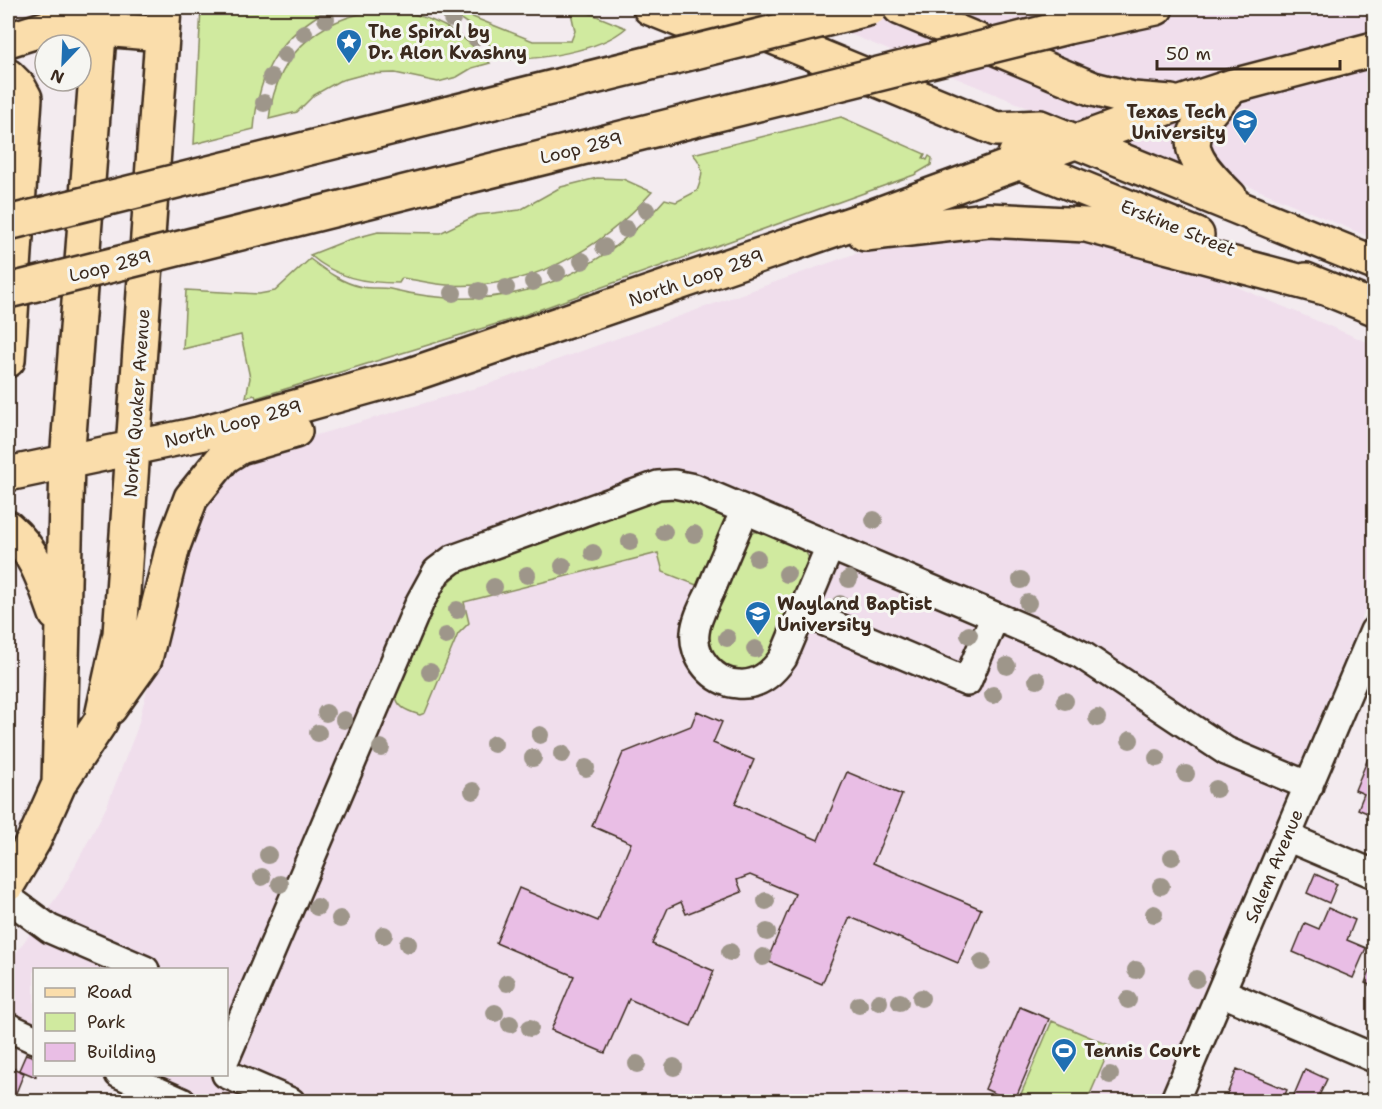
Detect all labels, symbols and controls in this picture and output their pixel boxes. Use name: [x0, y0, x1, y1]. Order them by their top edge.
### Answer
place label: The Spiral by Dr. Alon Kvashny: [368, 20, 527, 65]
place icon: The Spiral by Dr. Alon Kvashny: [334, 27, 364, 65]
north arrow: [33, 33, 93, 93]
scale bar: [1157, 33, 1340, 71]
text: 50 m: [1166, 42, 1211, 66]
text: N: [47, 64, 67, 88]
place label: Texas Tech University: [1126, 100, 1226, 145]
school or university icon: Texas Tech University: [1230, 107, 1260, 145]
street label: Loop 289: [537, 126, 625, 170]
street label: Erskine Street: [1117, 194, 1239, 262]
street label: Loop 289: [66, 244, 154, 288]
street label: North Loop 289: [625, 244, 767, 312]
street label: North Quaker Avenue: [118, 308, 156, 498]
street label: North Loop 289: [162, 394, 304, 454]
place label: Wayland Baptist University: [777, 592, 933, 637]
school or university icon: Wayland Baptist University: [743, 599, 773, 637]
street label: Salem Avenue: [1239, 805, 1309, 927]
legend: [33, 968, 228, 1076]
text: Road: [87, 980, 132, 1004]
text: Park: [87, 1010, 126, 1034]
sports icon: Tennis Court: [1049, 1036, 1079, 1074]
place label: Tennis Court: [1084, 1039, 1201, 1063]
text: Building: [87, 1040, 156, 1064]

